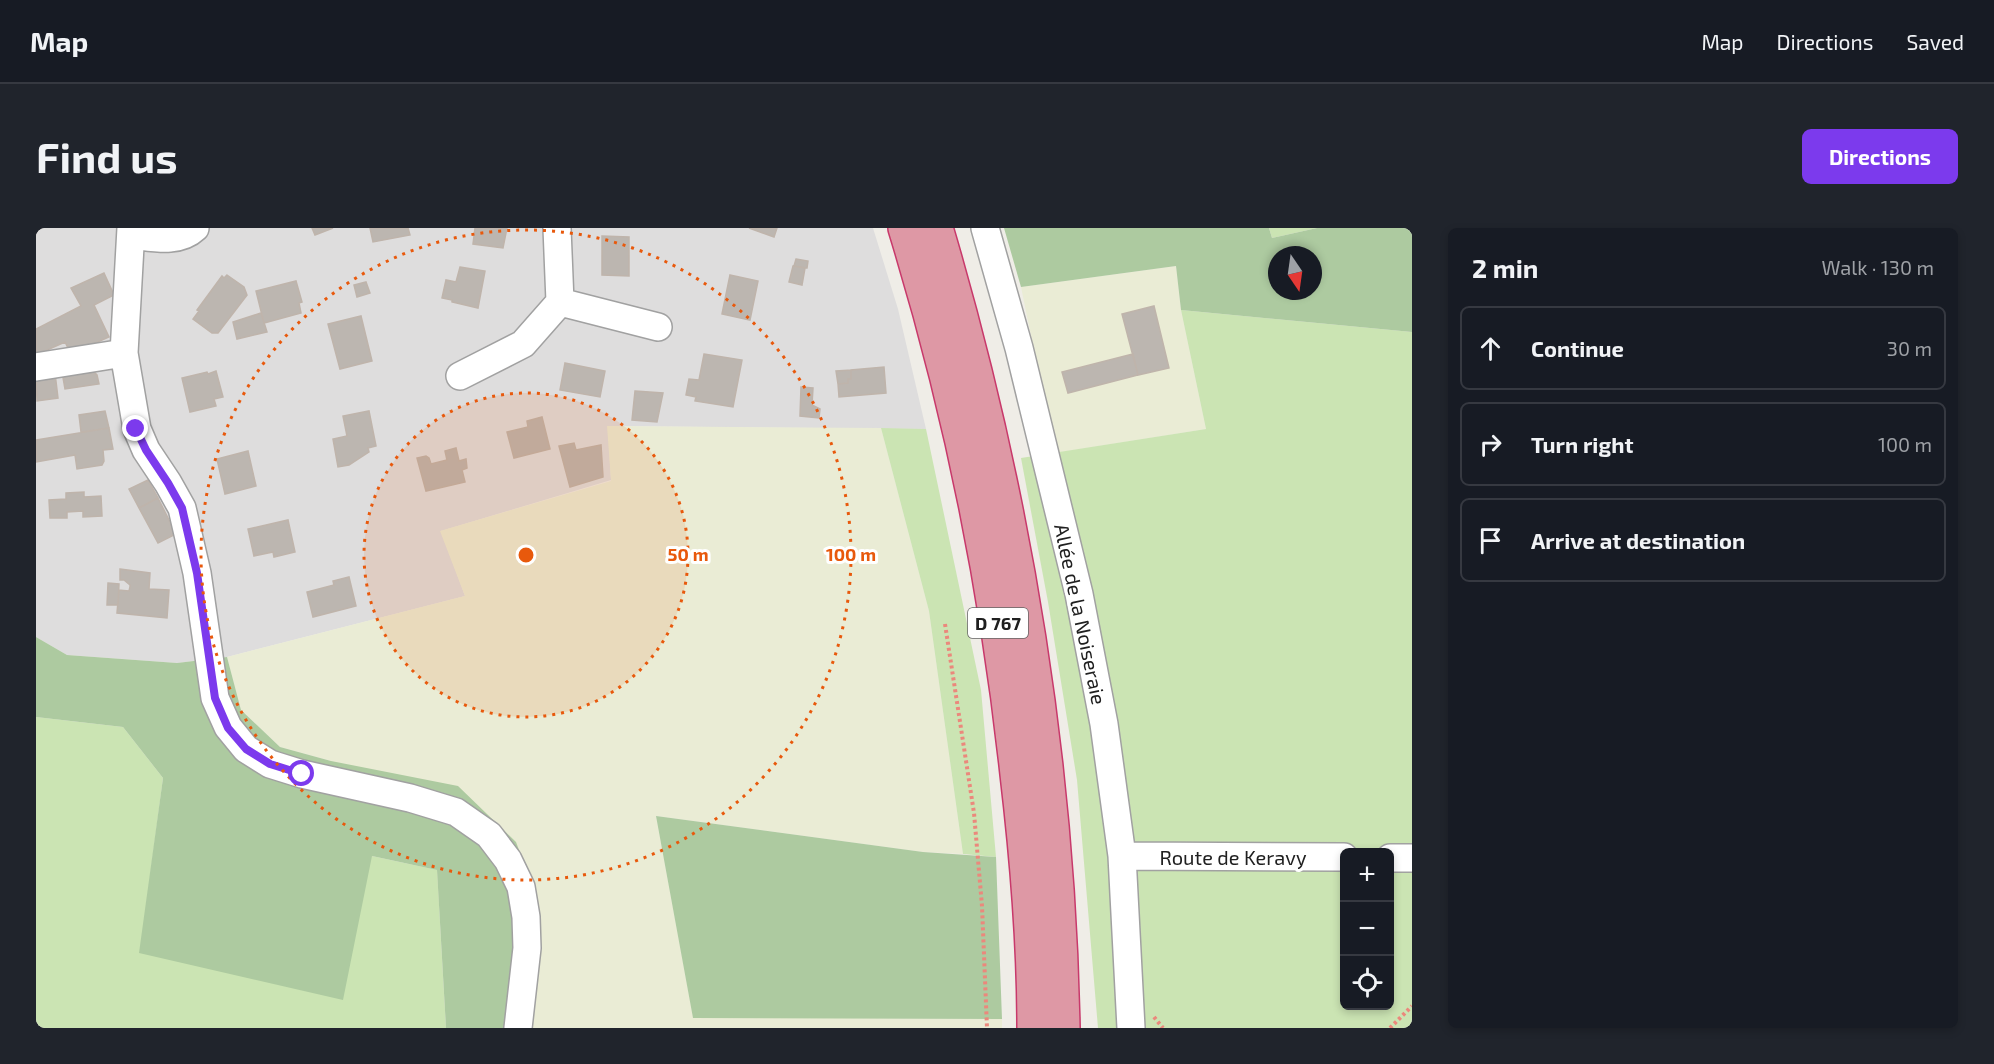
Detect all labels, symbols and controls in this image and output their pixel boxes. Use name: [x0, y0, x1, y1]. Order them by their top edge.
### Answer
text: Map: [30, 24, 88, 58]
text: Map: [1701, 29, 1744, 54]
text: Directions: [1777, 29, 1873, 54]
text: Saved: [1906, 29, 1964, 54]
button: Directions: [1802, 129, 1958, 184]
text: Find us: [36, 131, 178, 181]
north arrow: [1268, 246, 1322, 300]
text: 2 min: [1472, 252, 1538, 283]
text: Walk · 130 m: [1822, 255, 1934, 279]
icon: ahead: [1474, 332, 1507, 365]
text: Continue: [1531, 335, 1624, 361]
text: 30 m: [1887, 336, 1932, 360]
route end: [122, 415, 148, 441]
icon: right: [1474, 428, 1507, 461]
text: Turn right: [1531, 431, 1633, 457]
text: 100 m: [1878, 432, 1932, 456]
street label: Allée de la Noiseraie: [1050, 521, 1112, 707]
icon: arrive: [1474, 524, 1507, 557]
text: Arrive at destination: [1531, 527, 1745, 553]
text: 50 m: [667, 543, 709, 565]
text: 100 m: [826, 543, 876, 565]
centre of rings: [516, 545, 536, 565]
road number: D 767: [968, 608, 1028, 638]
route start: [288, 760, 314, 786]
street label: Route de Keravy: [1160, 845, 1307, 869]
map controls: [1340, 848, 1394, 1010]
button: +: [1340, 848, 1394, 902]
button: −: [1340, 902, 1394, 956]
button: locate: [1340, 956, 1394, 1010]

